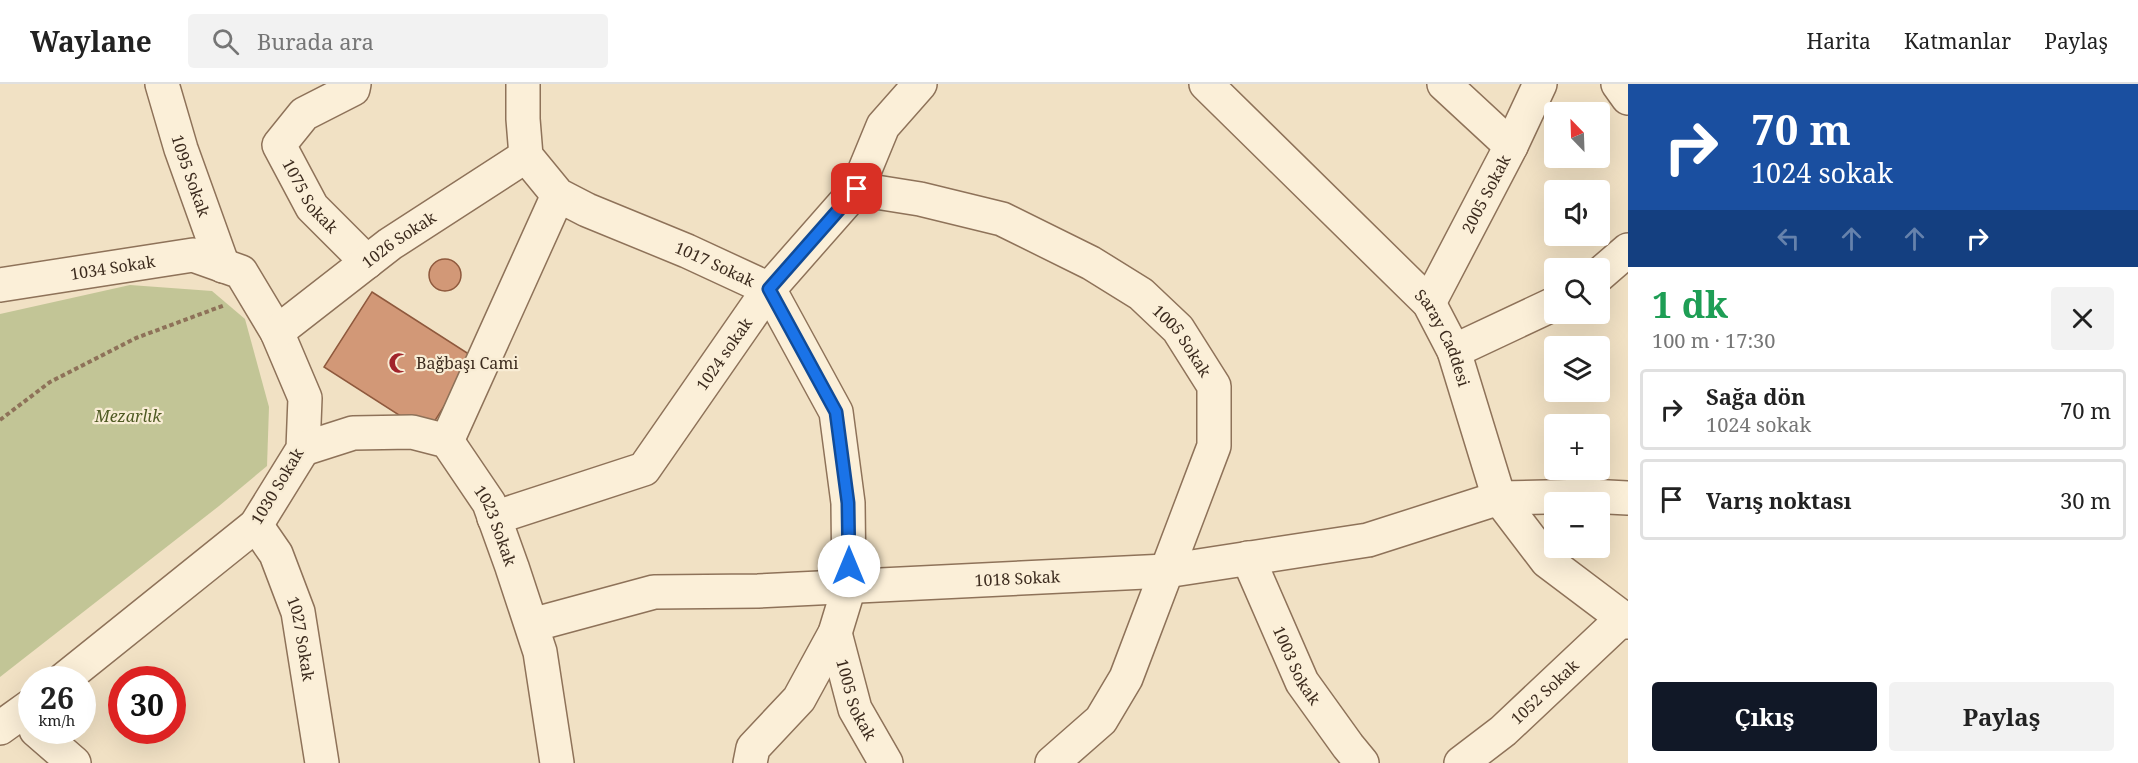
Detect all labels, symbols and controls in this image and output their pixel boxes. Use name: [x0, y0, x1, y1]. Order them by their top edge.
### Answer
search box: [188, 14, 608, 68]
text: Waylane: [30, 22, 152, 60]
icon: search: [209, 25, 242, 58]
text: Burada ara: [257, 26, 374, 56]
text: Harita: [1807, 27, 1871, 55]
text: Katmanlar: [1904, 27, 2011, 55]
text: Paylaş: [2044, 27, 2108, 55]
text: 70 m: [1751, 100, 1851, 157]
north arrow: [1544, 102, 1610, 168]
map controls: [1544, 102, 1610, 558]
icon: right: [1652, 108, 1730, 186]
street label: 1095 Sokak: [166, 132, 216, 220]
street label: 2005 Sokak: [1456, 150, 1516, 237]
text: 1024 sokak: [1751, 154, 1893, 191]
street label: 1075 Sokak: [277, 155, 343, 238]
pin: [831, 163, 882, 214]
icon: arrive: [840, 172, 873, 205]
button: sound: [1544, 180, 1610, 246]
street label: 1026 Sokak: [357, 206, 441, 273]
icon: left: [1772, 222, 1805, 255]
icon: ahead: [1835, 222, 1868, 255]
icon: ahead: [1898, 222, 1931, 255]
icon: right: [1961, 222, 1994, 255]
street label: 1017 Sokak: [672, 236, 759, 292]
street label: 1034 Sokak: [69, 250, 157, 285]
button: search: [1544, 258, 1610, 324]
text: 1 dk: [1652, 280, 1728, 329]
street label: Saray Caddesi: [1410, 284, 1475, 389]
button: close: [2051, 287, 2114, 350]
street label: 1005 Sokak: [1148, 300, 1217, 382]
street label: 1024 sokak: [691, 312, 757, 395]
text: 100 m · 17:30: [1652, 327, 1775, 354]
button: layers: [1544, 336, 1610, 402]
mosque icon: Bağbaşı Cami: [387, 351, 411, 375]
place label: Bağbaşı Cami: [416, 352, 518, 374]
text: Sağa dön: [1706, 381, 1806, 411]
icon: right: [1655, 393, 1688, 426]
text: 70 m: [2060, 395, 2111, 425]
park label: Mezarlık: [94, 405, 162, 427]
text: 1024 sokak: [1706, 411, 1811, 438]
button: +: [1544, 414, 1610, 480]
street label: 1030 Sokak: [246, 443, 309, 528]
street label: 1023 Sokak: [469, 481, 522, 570]
icon: arrive: [1655, 483, 1688, 516]
text: Varış noktası: [1706, 485, 1851, 515]
text: 30 m: [2060, 485, 2111, 515]
button: −: [1544, 492, 1610, 558]
position arrow: [817, 534, 881, 598]
street label: 1018 Sokak: [974, 565, 1061, 591]
street label: 1027 Sokak: [282, 593, 320, 683]
street label: 1003 Sokak: [1268, 623, 1326, 710]
street label: 1052 Sokak: [1506, 654, 1584, 729]
street label: 1005 Sokak: [831, 656, 882, 745]
speed limit sign: 30: [108, 666, 186, 744]
text: 26: [40, 677, 74, 718]
button: Çıkış: [1652, 682, 1877, 751]
button: Paylaş: [1889, 682, 2114, 751]
text: km/h: [39, 710, 75, 730]

